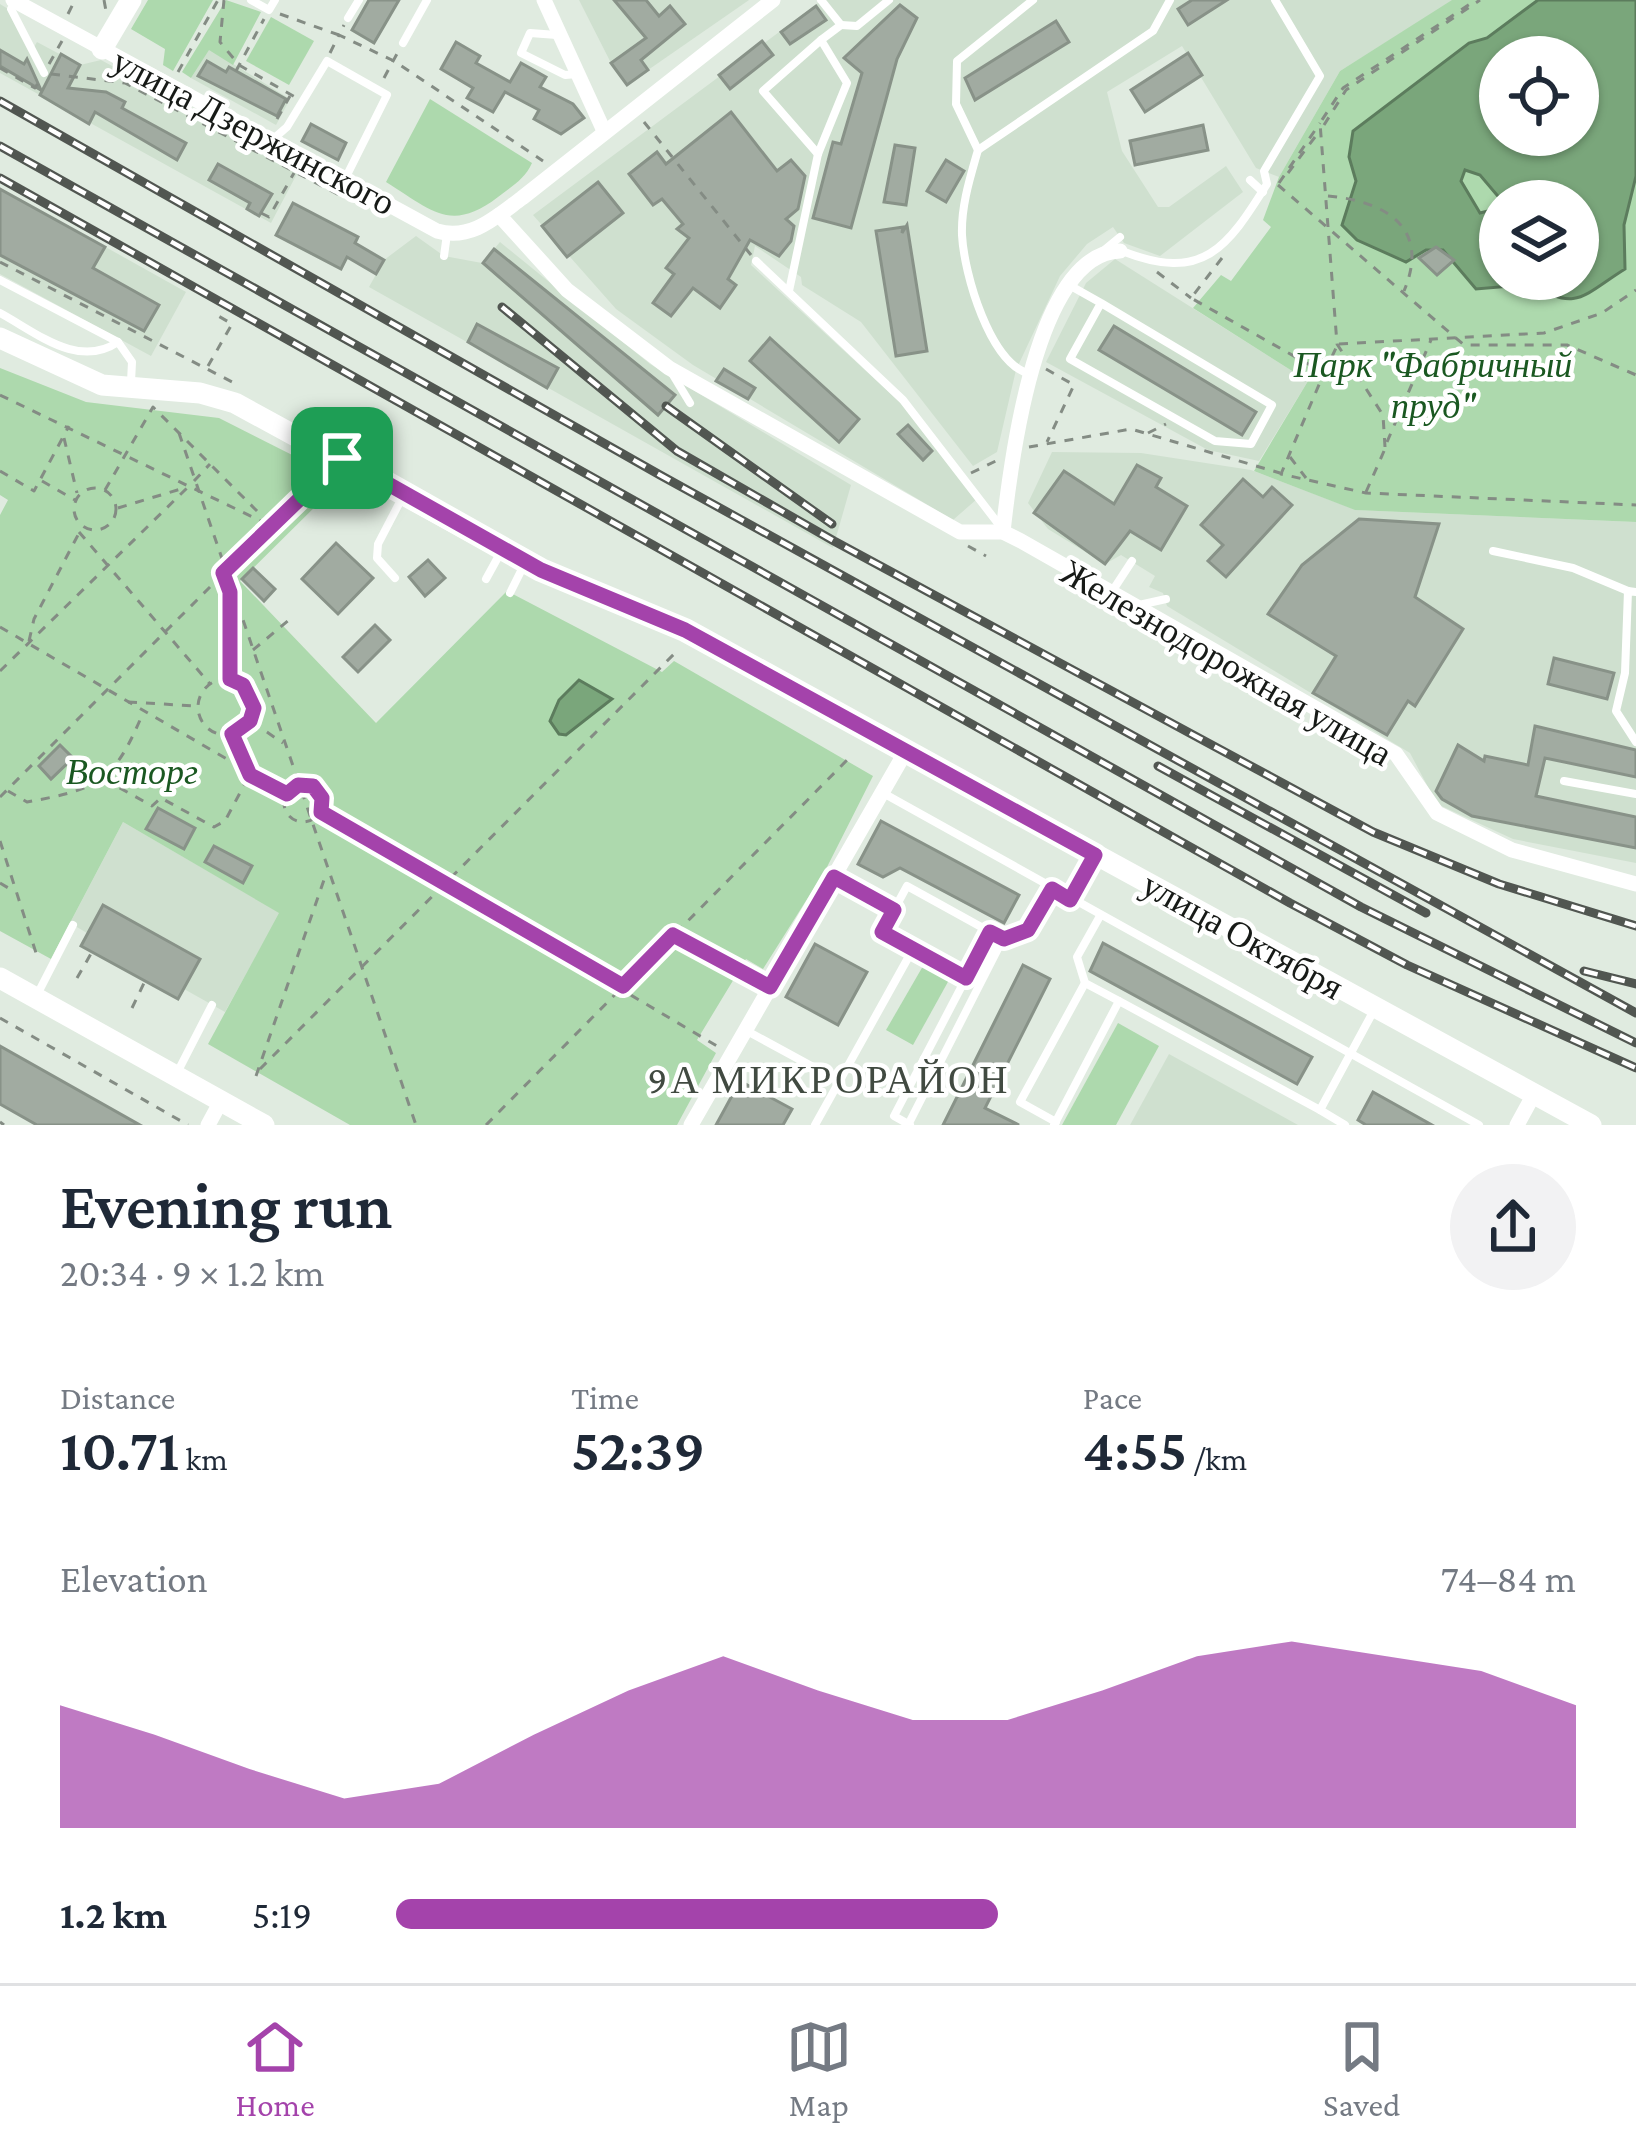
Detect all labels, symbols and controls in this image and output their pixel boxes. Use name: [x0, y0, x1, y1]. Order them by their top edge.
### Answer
map controls: [1479, 36, 1599, 300]
button: locate: [1479, 36, 1599, 156]
street label: улица Дзержинского: [105, 40, 402, 223]
button: layers: [1479, 180, 1599, 300]
park label: Парк "Фабричный пруд": [1293, 345, 1572, 426]
pin: [291, 407, 393, 509]
icon: arrive: [309, 425, 375, 491]
street label: Железнодорожная улица: [1054, 552, 1399, 774]
park label: Восторг: [66, 752, 198, 792]
street label: улица Октября: [1135, 864, 1350, 1008]
district label: 9А МИКРОРАЙОН: [648, 1058, 1010, 1101]
button: share: [1450, 1164, 1576, 1290]
text: Evening run: [60, 1169, 392, 1242]
text: 20:34 · 9 × 1.2 km: [60, 1251, 325, 1294]
text: Distance: [60, 1379, 175, 1416]
text: Time: [571, 1379, 639, 1416]
text: Pace: [1083, 1379, 1142, 1416]
text: 10.71: [60, 1416, 179, 1483]
text: 52:39: [571, 1416, 705, 1483]
text: 4:55: [1083, 1416, 1187, 1483]
text: km: [179, 1440, 228, 1477]
text: /km: [1187, 1440, 1247, 1477]
text: Elevation: [60, 1557, 208, 1600]
text: 74–84 m: [1441, 1557, 1576, 1600]
text: 1.2 km: [60, 1893, 167, 1936]
text: 5:19: [252, 1893, 312, 1936]
tab: Home: [236, 2014, 315, 2123]
tab: Map: [786, 2014, 852, 2123]
tab: Saved: [1323, 2014, 1400, 2123]

